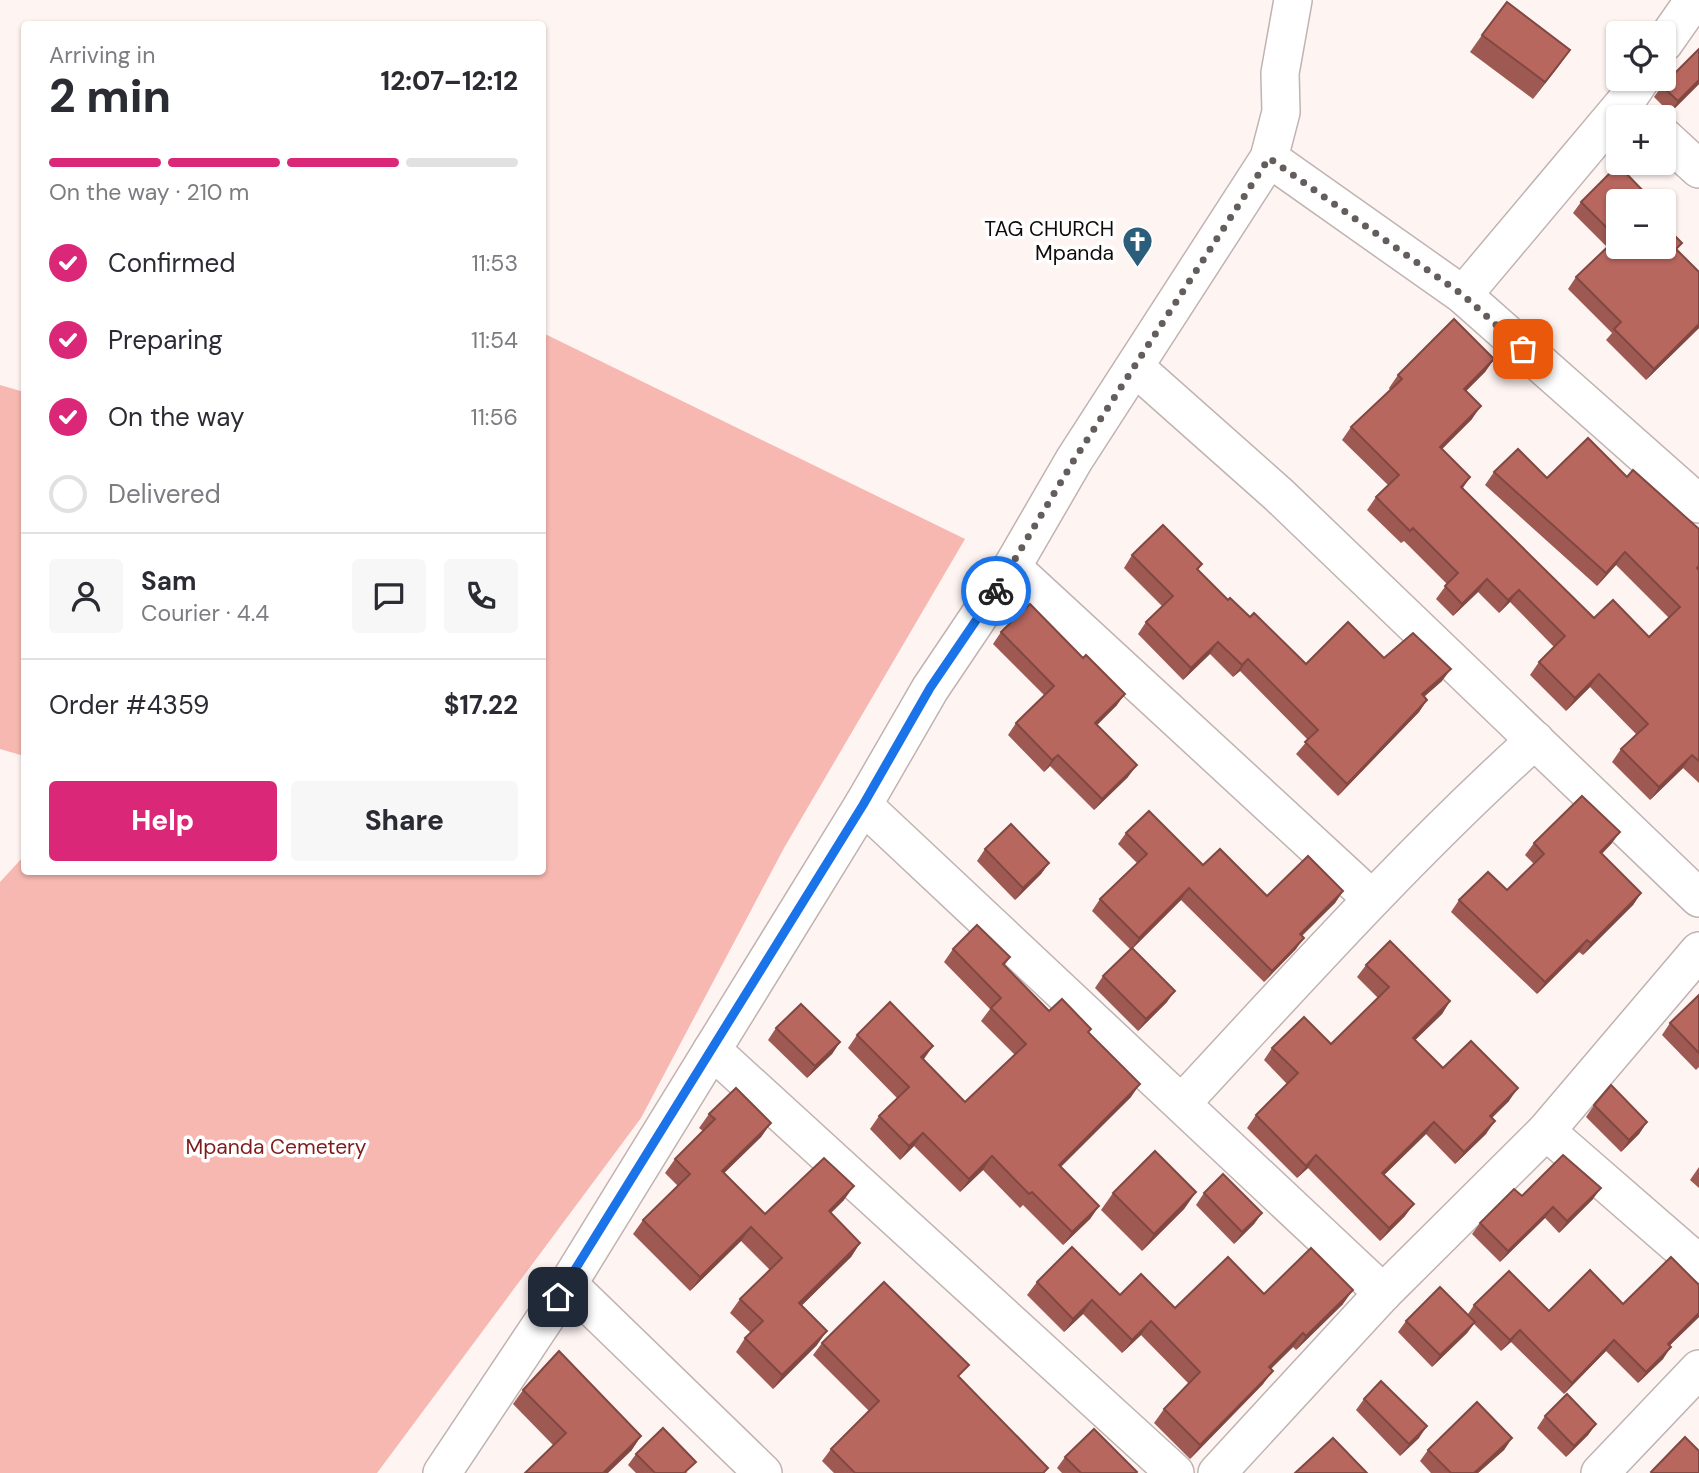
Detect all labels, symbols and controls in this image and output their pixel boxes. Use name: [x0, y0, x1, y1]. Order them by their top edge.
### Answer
map controls: [1606, 21, 1676, 259]
button: locate: [1606, 21, 1676, 91]
text: Arriving in: [49, 40, 155, 70]
text: 12:07–12:12: [381, 64, 518, 98]
text: 2 min: [49, 66, 171, 126]
button: +: [1606, 105, 1676, 175]
text: On the way · 210 m: [49, 177, 249, 207]
button: −: [1606, 189, 1676, 259]
place label: TAG CHURCH Mpanda: [984, 215, 1114, 267]
church icon: TAG CHURCH Mpanda: [1120, 224, 1154, 268]
icon: check: [49, 244, 87, 282]
text: Confirmed: [108, 246, 235, 280]
text: 11:53: [471, 248, 518, 278]
pin: [1493, 319, 1553, 379]
icon: check: [49, 321, 87, 359]
text: Preparing: [108, 323, 223, 357]
text: 11:54: [471, 325, 518, 355]
icon: bag: [1504, 330, 1542, 368]
icon: check: [49, 398, 87, 436]
text: On the way: [108, 400, 244, 434]
text: 11:56: [471, 402, 518, 432]
text: Delivered: [108, 477, 221, 511]
courier: [961, 556, 1031, 626]
button: person: [49, 559, 123, 633]
button: chat: [352, 559, 426, 633]
button: phone: [444, 559, 518, 633]
text: Sam: [141, 564, 196, 598]
icon: bike: [977, 572, 1015, 610]
text: Courier · 4.4: [141, 598, 269, 628]
text: Order #4359: [49, 688, 209, 722]
text: $17.22: [444, 688, 518, 722]
button: Help: [49, 781, 277, 861]
button: Share: [291, 781, 518, 861]
park label: Mpanda Cemetery: [185, 1133, 367, 1161]
pin: [528, 1267, 588, 1327]
icon: home: [539, 1278, 577, 1316]

